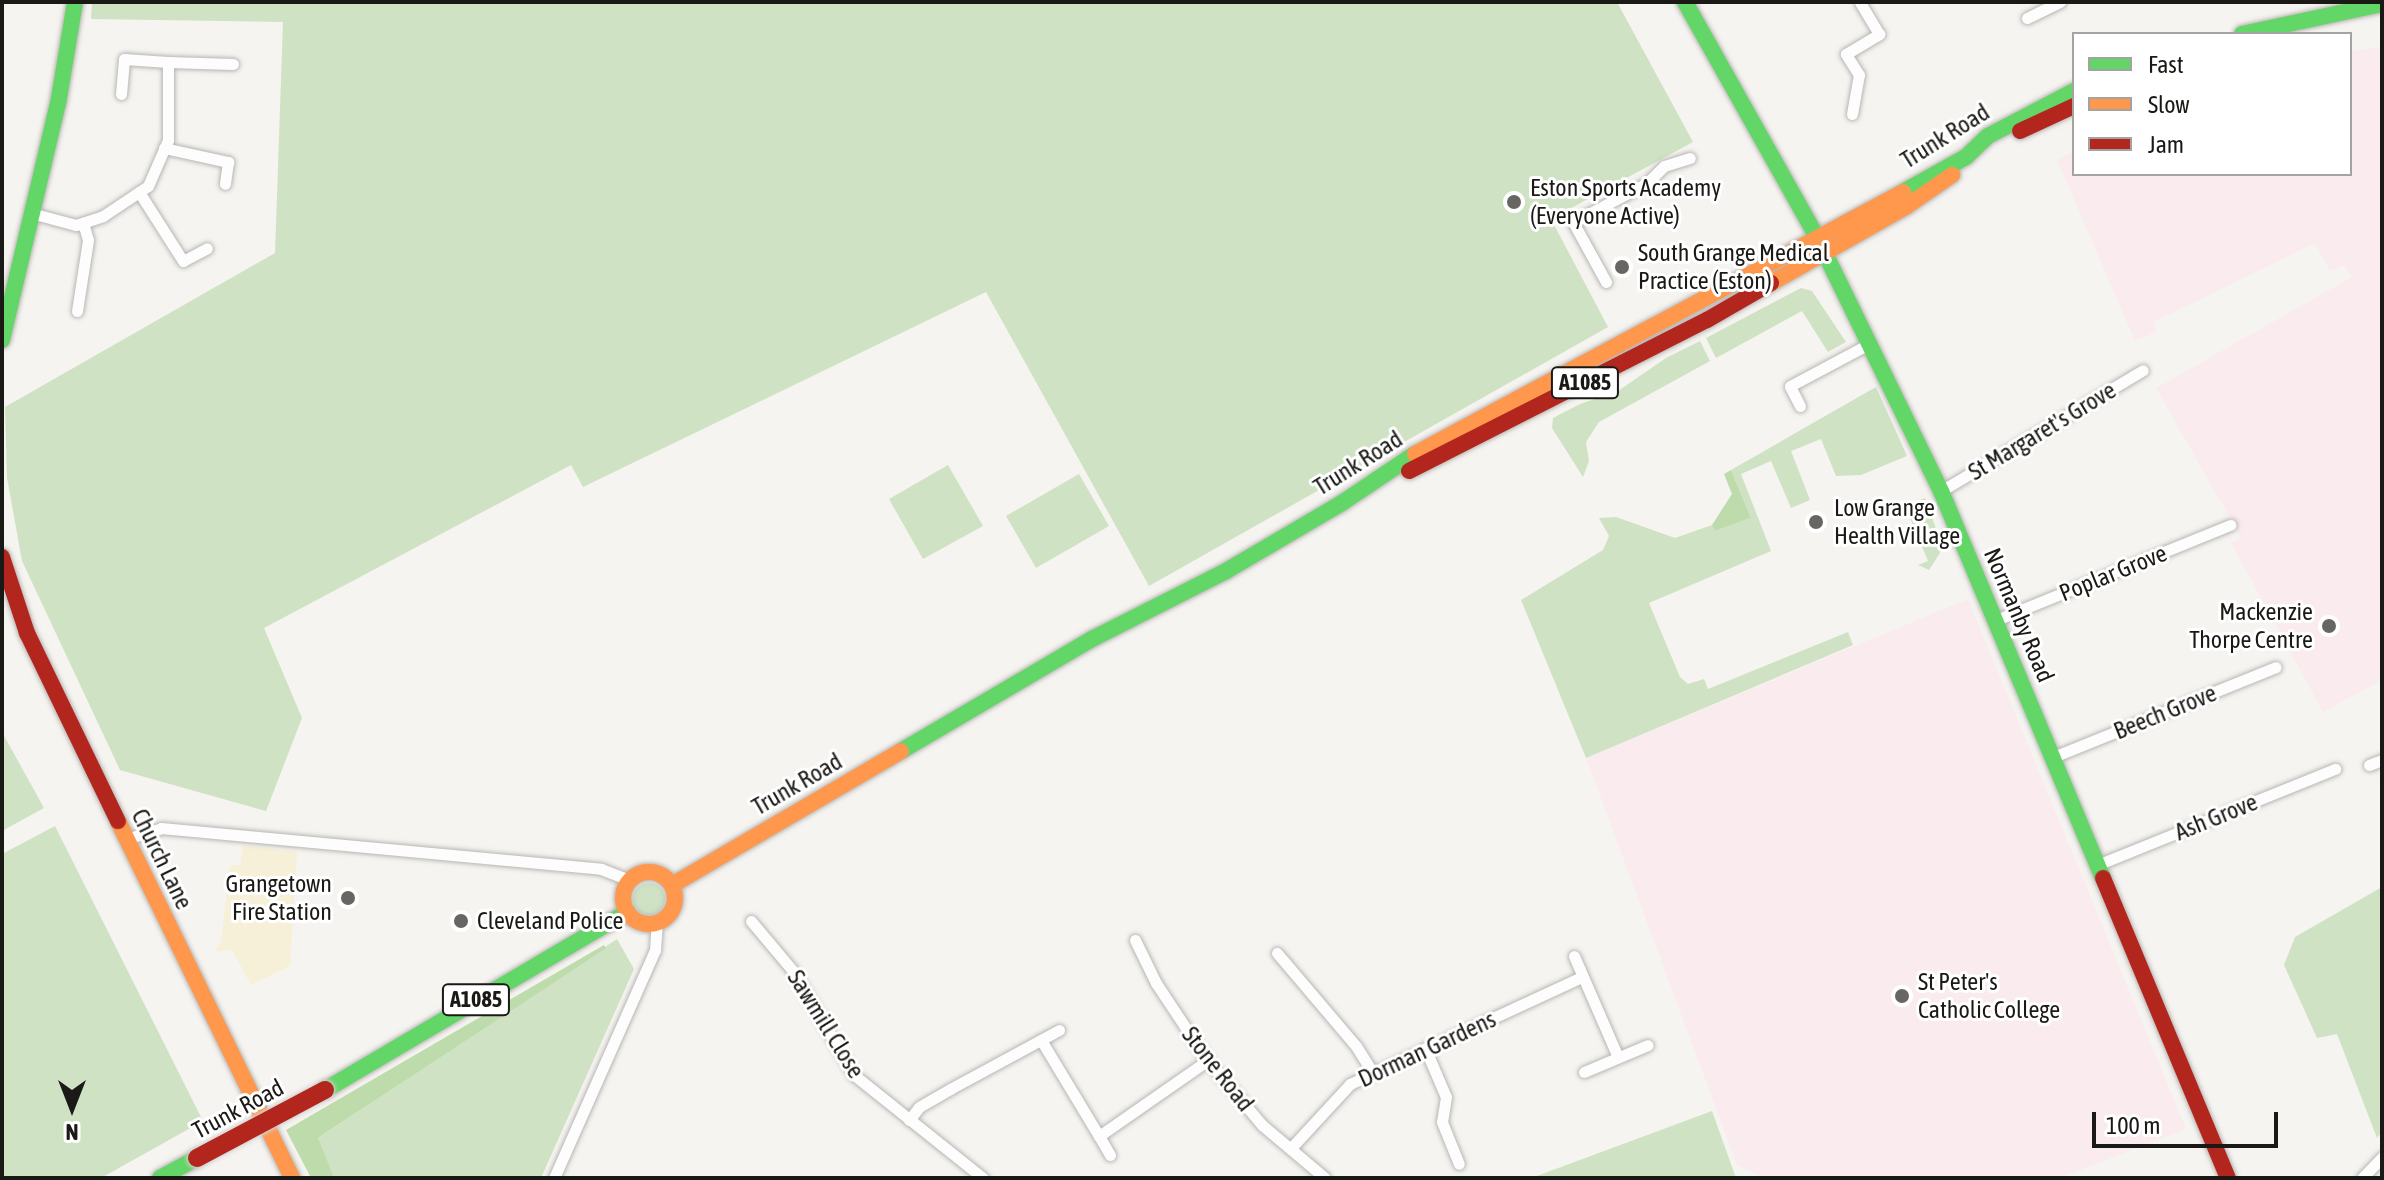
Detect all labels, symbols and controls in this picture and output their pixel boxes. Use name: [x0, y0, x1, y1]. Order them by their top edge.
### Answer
legend: [2072, 32, 2352, 176]
text: Fast: [2148, 51, 2184, 78]
text: Slow: [2148, 91, 2190, 118]
street label: Trunk Road: [1895, 98, 1995, 174]
text: Jam: [2148, 131, 2184, 158]
place label: Eston Sports Academy (Everyone Active): [1530, 174, 1721, 230]
marker: Eston Sports Academy (Everyone Active): [1505, 193, 1523, 211]
place label: South Grange Medical Practice (Eston): [1638, 239, 1829, 295]
marker: South Grange Medical Practice (Eston): [1613, 258, 1631, 276]
road number: A1085: [1549, 365, 1621, 401]
street label: St Margaret's Grove: [1963, 376, 2121, 486]
street label: Trunk Road: [1308, 425, 1408, 501]
place label: Low Grange Health Village: [1834, 494, 1960, 550]
marker: Low Grange Health Village: [1805, 511, 1827, 533]
street label: Poplar Grove: [2055, 538, 2171, 608]
street label: Normanby Road: [1978, 544, 2060, 686]
place label: Mackenzie Thorpe Centre: [2189, 598, 2313, 654]
marker: Mackenzie Thorpe Centre: [2320, 617, 2338, 635]
street label: Beech Grove: [2109, 678, 2221, 746]
street label: Trunk Road: [747, 747, 847, 821]
street label: Ash Grove: [2170, 787, 2262, 847]
street label: Church Lane: [125, 804, 199, 914]
place label: Grangetown Fire Station: [225, 870, 332, 926]
marker: Grangetown Fire Station: [339, 889, 357, 907]
place label: Cleveland Police: [477, 907, 623, 935]
marker: Cleveland Police: [452, 912, 470, 930]
street label: Sawmill Close: [781, 965, 871, 1083]
place label: St Peter's Catholic College: [1918, 968, 2060, 1024]
road number: A1085: [440, 982, 512, 1018]
marker: St Peter's Catholic College: [1893, 987, 1911, 1005]
street label: Dorman Gardens: [1354, 1005, 1500, 1093]
street label: Stone Road: [1176, 1021, 1260, 1117]
north arrow: [32, 1068, 112, 1148]
street label: Trunk Road: [188, 1073, 288, 1145]
scale bar: [2096, 1096, 2282, 1146]
text: 100 m: [2106, 1112, 2160, 1139]
text: N: [66, 1119, 79, 1145]

